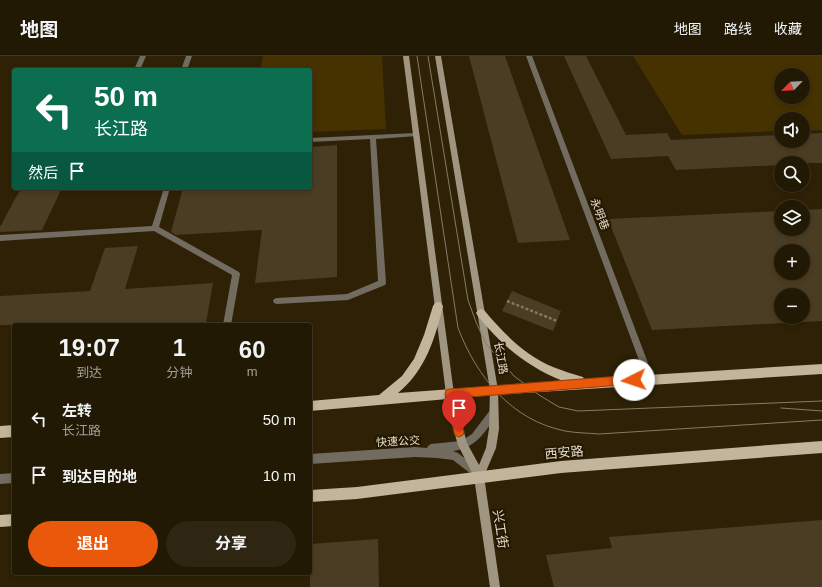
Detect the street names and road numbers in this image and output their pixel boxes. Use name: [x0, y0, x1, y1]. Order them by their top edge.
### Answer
street label: 永明巷: [588, 196, 612, 232]
street label: 长江路: [492, 341, 510, 375]
street label: 快速公交: [376, 434, 420, 448]
street label: 西安路: [544, 443, 584, 462]
street label: 兴工街: [490, 509, 511, 550]

